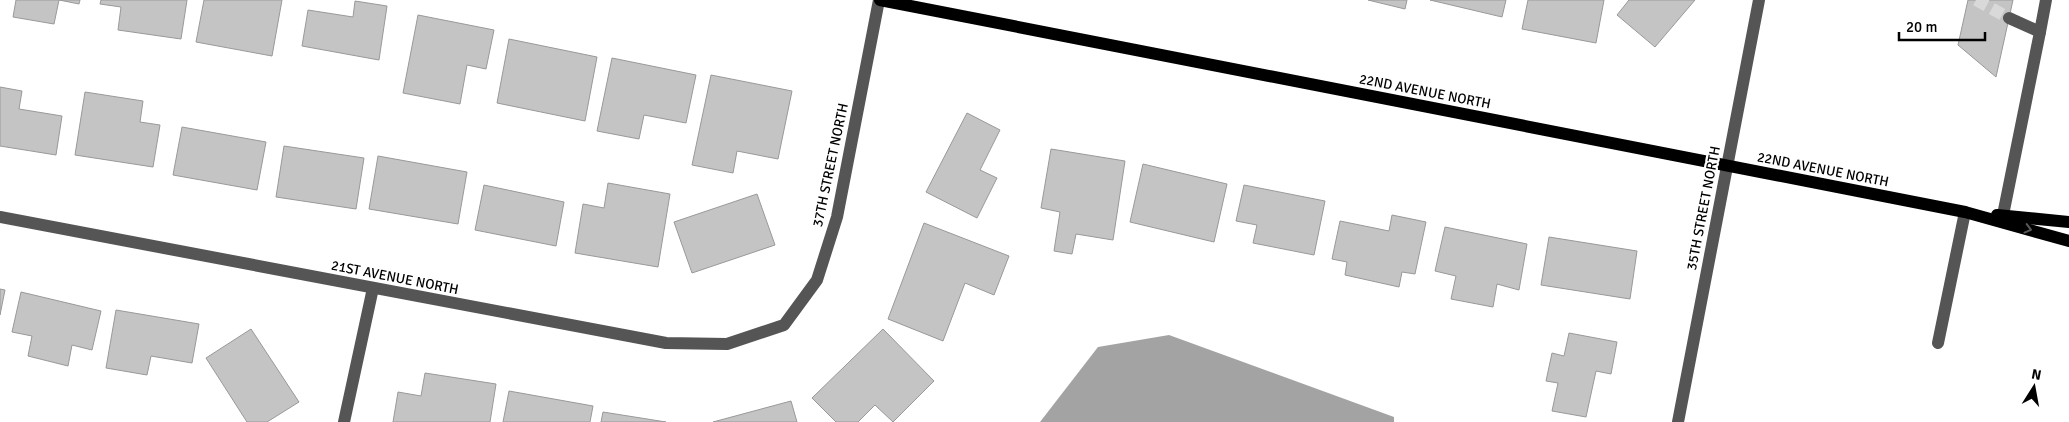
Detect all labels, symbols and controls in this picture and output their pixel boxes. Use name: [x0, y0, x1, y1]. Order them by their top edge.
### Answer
scale bar: [1899, 10, 1985, 42]
text: 20 m: [1906, 18, 1937, 36]
street label: 22ND AVENUE NORTH: [1358, 70, 1492, 113]
street label: 37TH STREET NORTH: [809, 102, 852, 229]
street label: 35TH STREET NORTH: [1683, 144, 1724, 272]
street label: 22ND AVENUE NORTH: [1756, 148, 1890, 191]
one-way arrow: [2024, 224, 2032, 234]
street label: 21ST AVENUE NORTH: [330, 257, 460, 298]
north arrow: [2009, 362, 2059, 412]
text: N: [2030, 365, 2043, 384]

